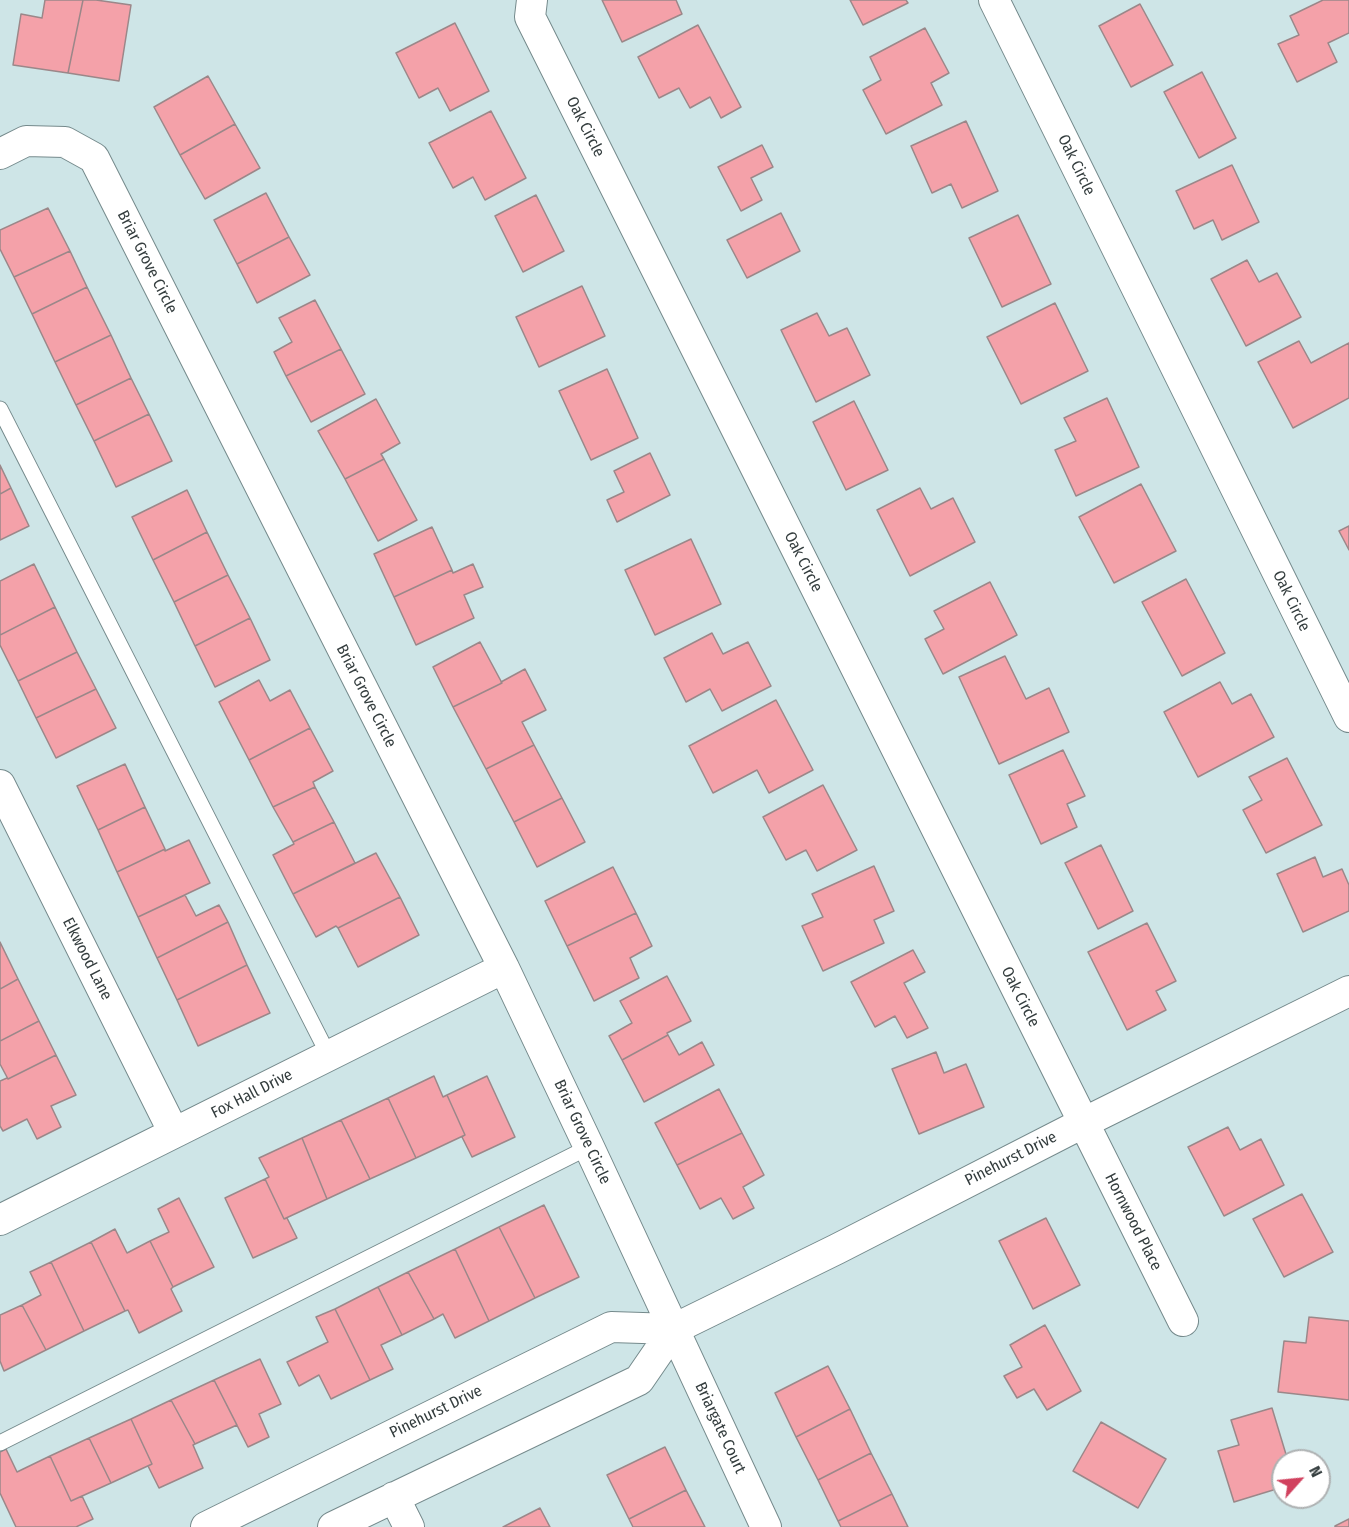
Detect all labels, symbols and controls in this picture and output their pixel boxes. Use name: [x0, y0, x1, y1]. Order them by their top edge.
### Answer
street label: Oak Circle: [562, 94, 608, 160]
street label: Oak Circle: [1053, 132, 1099, 198]
street label: Briar Grove Circle: [113, 207, 181, 317]
street label: Oak Circle: [780, 529, 826, 595]
street label: Oak Circle: [1268, 568, 1314, 634]
street label: Briar Grove Circle: [332, 641, 400, 751]
street label: Elkwood Lane: [58, 915, 116, 1003]
street label: Oak Circle: [997, 964, 1043, 1030]
street label: Fox Hall Drive: [208, 1065, 296, 1123]
street label: Briar Grove Circle: [549, 1077, 615, 1187]
street label: Pinehurst Drive: [962, 1128, 1060, 1190]
street label: Hornwood Place: [1100, 1170, 1166, 1274]
street label: Briargate Court: [690, 1379, 750, 1477]
street label: Pinehurst Drive: [387, 1381, 485, 1443]
north arrow: [1271, 1449, 1331, 1509]
text: N: [1305, 1463, 1326, 1480]

